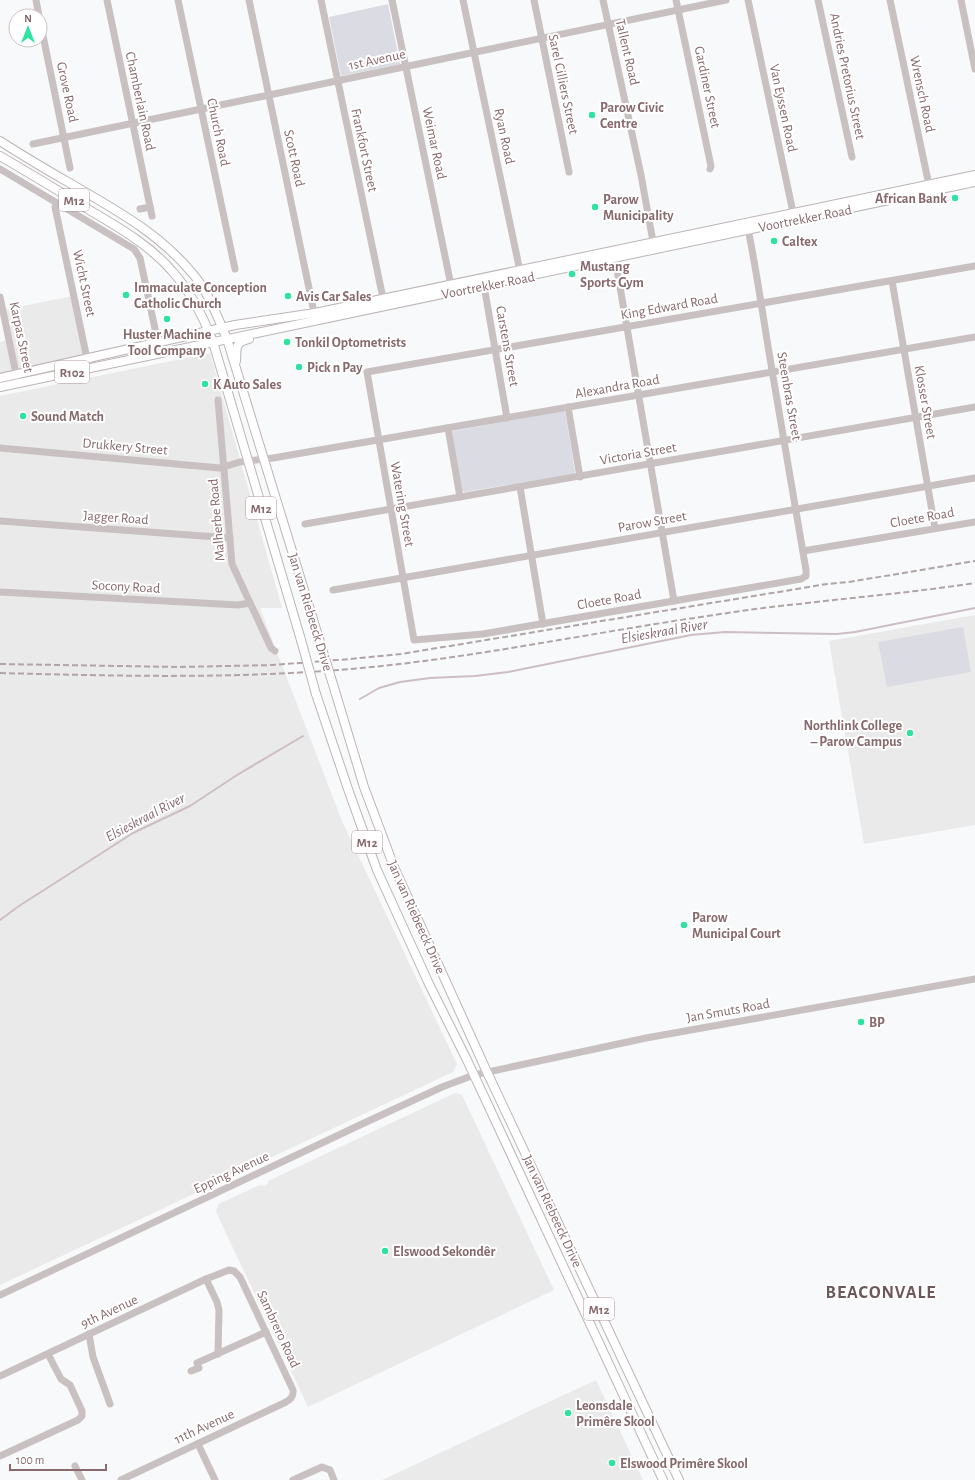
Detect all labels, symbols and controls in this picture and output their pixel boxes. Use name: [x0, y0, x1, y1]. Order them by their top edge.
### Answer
north arrow: [8, 8, 48, 48]
street label: Andries Pretorius Street: [827, 12, 867, 141]
text: N: [24, 13, 32, 24]
street label: Tallent Road: [613, 18, 641, 87]
street label: Sarel Cilliers Street: [546, 33, 581, 136]
street label: Gardiner Street: [692, 45, 723, 130]
street label: 1st Avenue: [348, 47, 407, 73]
street label: Chamberlain Road: [123, 50, 157, 152]
street label: Wrensch Road: [907, 55, 937, 134]
street label: Grove Road: [54, 61, 80, 124]
street label: Van Eyssen Road: [767, 63, 799, 153]
street label: Church Road: [204, 97, 232, 167]
place label: Parow Civic Centre: [600, 101, 664, 131]
street label: Weimar Road: [419, 106, 449, 181]
street label: Frankfort Street: [348, 107, 380, 194]
street label: Ryan Road: [491, 107, 517, 166]
marker: Parow Civic Centre: [587, 110, 597, 120]
street label: Scott Road: [281, 129, 307, 188]
road number: M12: [59, 189, 89, 211]
place label: African Bank: [875, 192, 947, 206]
place label: Parow Municipality: [603, 193, 674, 223]
marker: African Bank: [950, 193, 960, 203]
marker: Parow Municipality: [590, 202, 600, 212]
street label: Voortrekker Road: [757, 203, 853, 235]
place label: Caltex: [782, 235, 818, 249]
marker: Caltex: [769, 236, 779, 246]
street label: Wicht Street: [70, 248, 98, 319]
place label: Mustang Sports Gym: [580, 260, 644, 290]
marker: Mustang Sports Gym: [567, 269, 577, 279]
street label: Voortrekker Road: [440, 270, 536, 302]
place label: Immaculate Conception Catholic Church: [134, 281, 267, 311]
marker: Immaculate Conception Catholic Church: [121, 290, 131, 300]
place label: Avis Car Sales: [296, 290, 371, 304]
marker: Avis Car Sales: [283, 291, 293, 301]
street label: King Edward Road: [619, 292, 719, 322]
street label: Karpas Street: [7, 300, 36, 375]
street label: Carstens Street: [493, 305, 521, 388]
marker: Huster Machine Tool Company: [162, 314, 172, 324]
place label: Huster Machine Tool Company: [123, 328, 212, 358]
place label: Tonkil Optometrists: [295, 336, 406, 350]
marker: Tonkil Optometrists: [282, 337, 292, 347]
street label: Steenbras Street: [774, 351, 804, 442]
road number: R102: [55, 361, 89, 383]
place label: Pick n Pay: [307, 361, 363, 375]
marker: Pick n Pay: [294, 362, 304, 372]
street label: Klosser Street: [912, 364, 938, 441]
street label: Alexandra Road: [574, 373, 661, 401]
place label: K Auto Sales: [213, 378, 282, 392]
marker: K Auto Sales: [200, 379, 210, 389]
place label: Sound Match: [31, 410, 104, 424]
marker: Sound Match: [18, 411, 28, 421]
street label: Drukkery Street: [82, 436, 169, 458]
street label: Victoria Street: [599, 440, 678, 468]
street label: Watering Street: [388, 461, 416, 548]
street label: Malherbe Road: [206, 478, 228, 562]
road number: M12: [246, 497, 276, 519]
street label: Cloete Road: [889, 505, 955, 531]
street label: Jagger Road: [83, 509, 149, 527]
street label: Parow Street: [617, 509, 688, 535]
street label: Jan van Riebeeck Drive: [285, 552, 335, 673]
street label: Socony Road: [91, 578, 160, 596]
street label: Cloete Road: [576, 587, 642, 613]
water label: Elsieskraal River: [620, 616, 710, 646]
place label: Northlink College – Parow Campus: [803, 719, 902, 749]
marker: Northlink College – Parow Campus: [905, 728, 915, 738]
water label: Elsieskraal River: [103, 790, 188, 845]
road number: M12: [352, 831, 382, 853]
street label: Jan van Riebeeck Drive: [385, 859, 447, 976]
place label: Parow Municipal Court: [692, 911, 781, 941]
marker: Parow Municipal Court: [679, 920, 689, 930]
street label: Jan Smuts Road: [685, 997, 771, 1025]
place label: BP: [869, 1016, 885, 1030]
marker: BP: [856, 1017, 866, 1027]
street label: Epping Avenue: [192, 1149, 271, 1196]
street label: Jan van Riebeeck Drive: [520, 1153, 584, 1270]
place label: Elswood Sekondêr: [393, 1245, 495, 1259]
marker: Elswood Sekondêr: [380, 1246, 390, 1256]
district label: BEACONVALE: [826, 1284, 936, 1302]
street label: Sambrero Road: [254, 1289, 302, 1370]
street label: 9th Avenue: [79, 1293, 140, 1331]
road number: M12: [584, 1298, 614, 1320]
place label: Leonsdale Primêre Skool: [576, 1399, 655, 1429]
street label: 11th Avenue: [172, 1407, 237, 1447]
marker: Leonsdale Primêre Skool: [563, 1408, 573, 1418]
scale bar: [10, 1446, 106, 1472]
text: 100 m: [16, 1454, 44, 1466]
place label: Elswood Primêre Skool: [620, 1457, 748, 1471]
marker: Elswood Primêre Skool: [607, 1458, 617, 1468]

